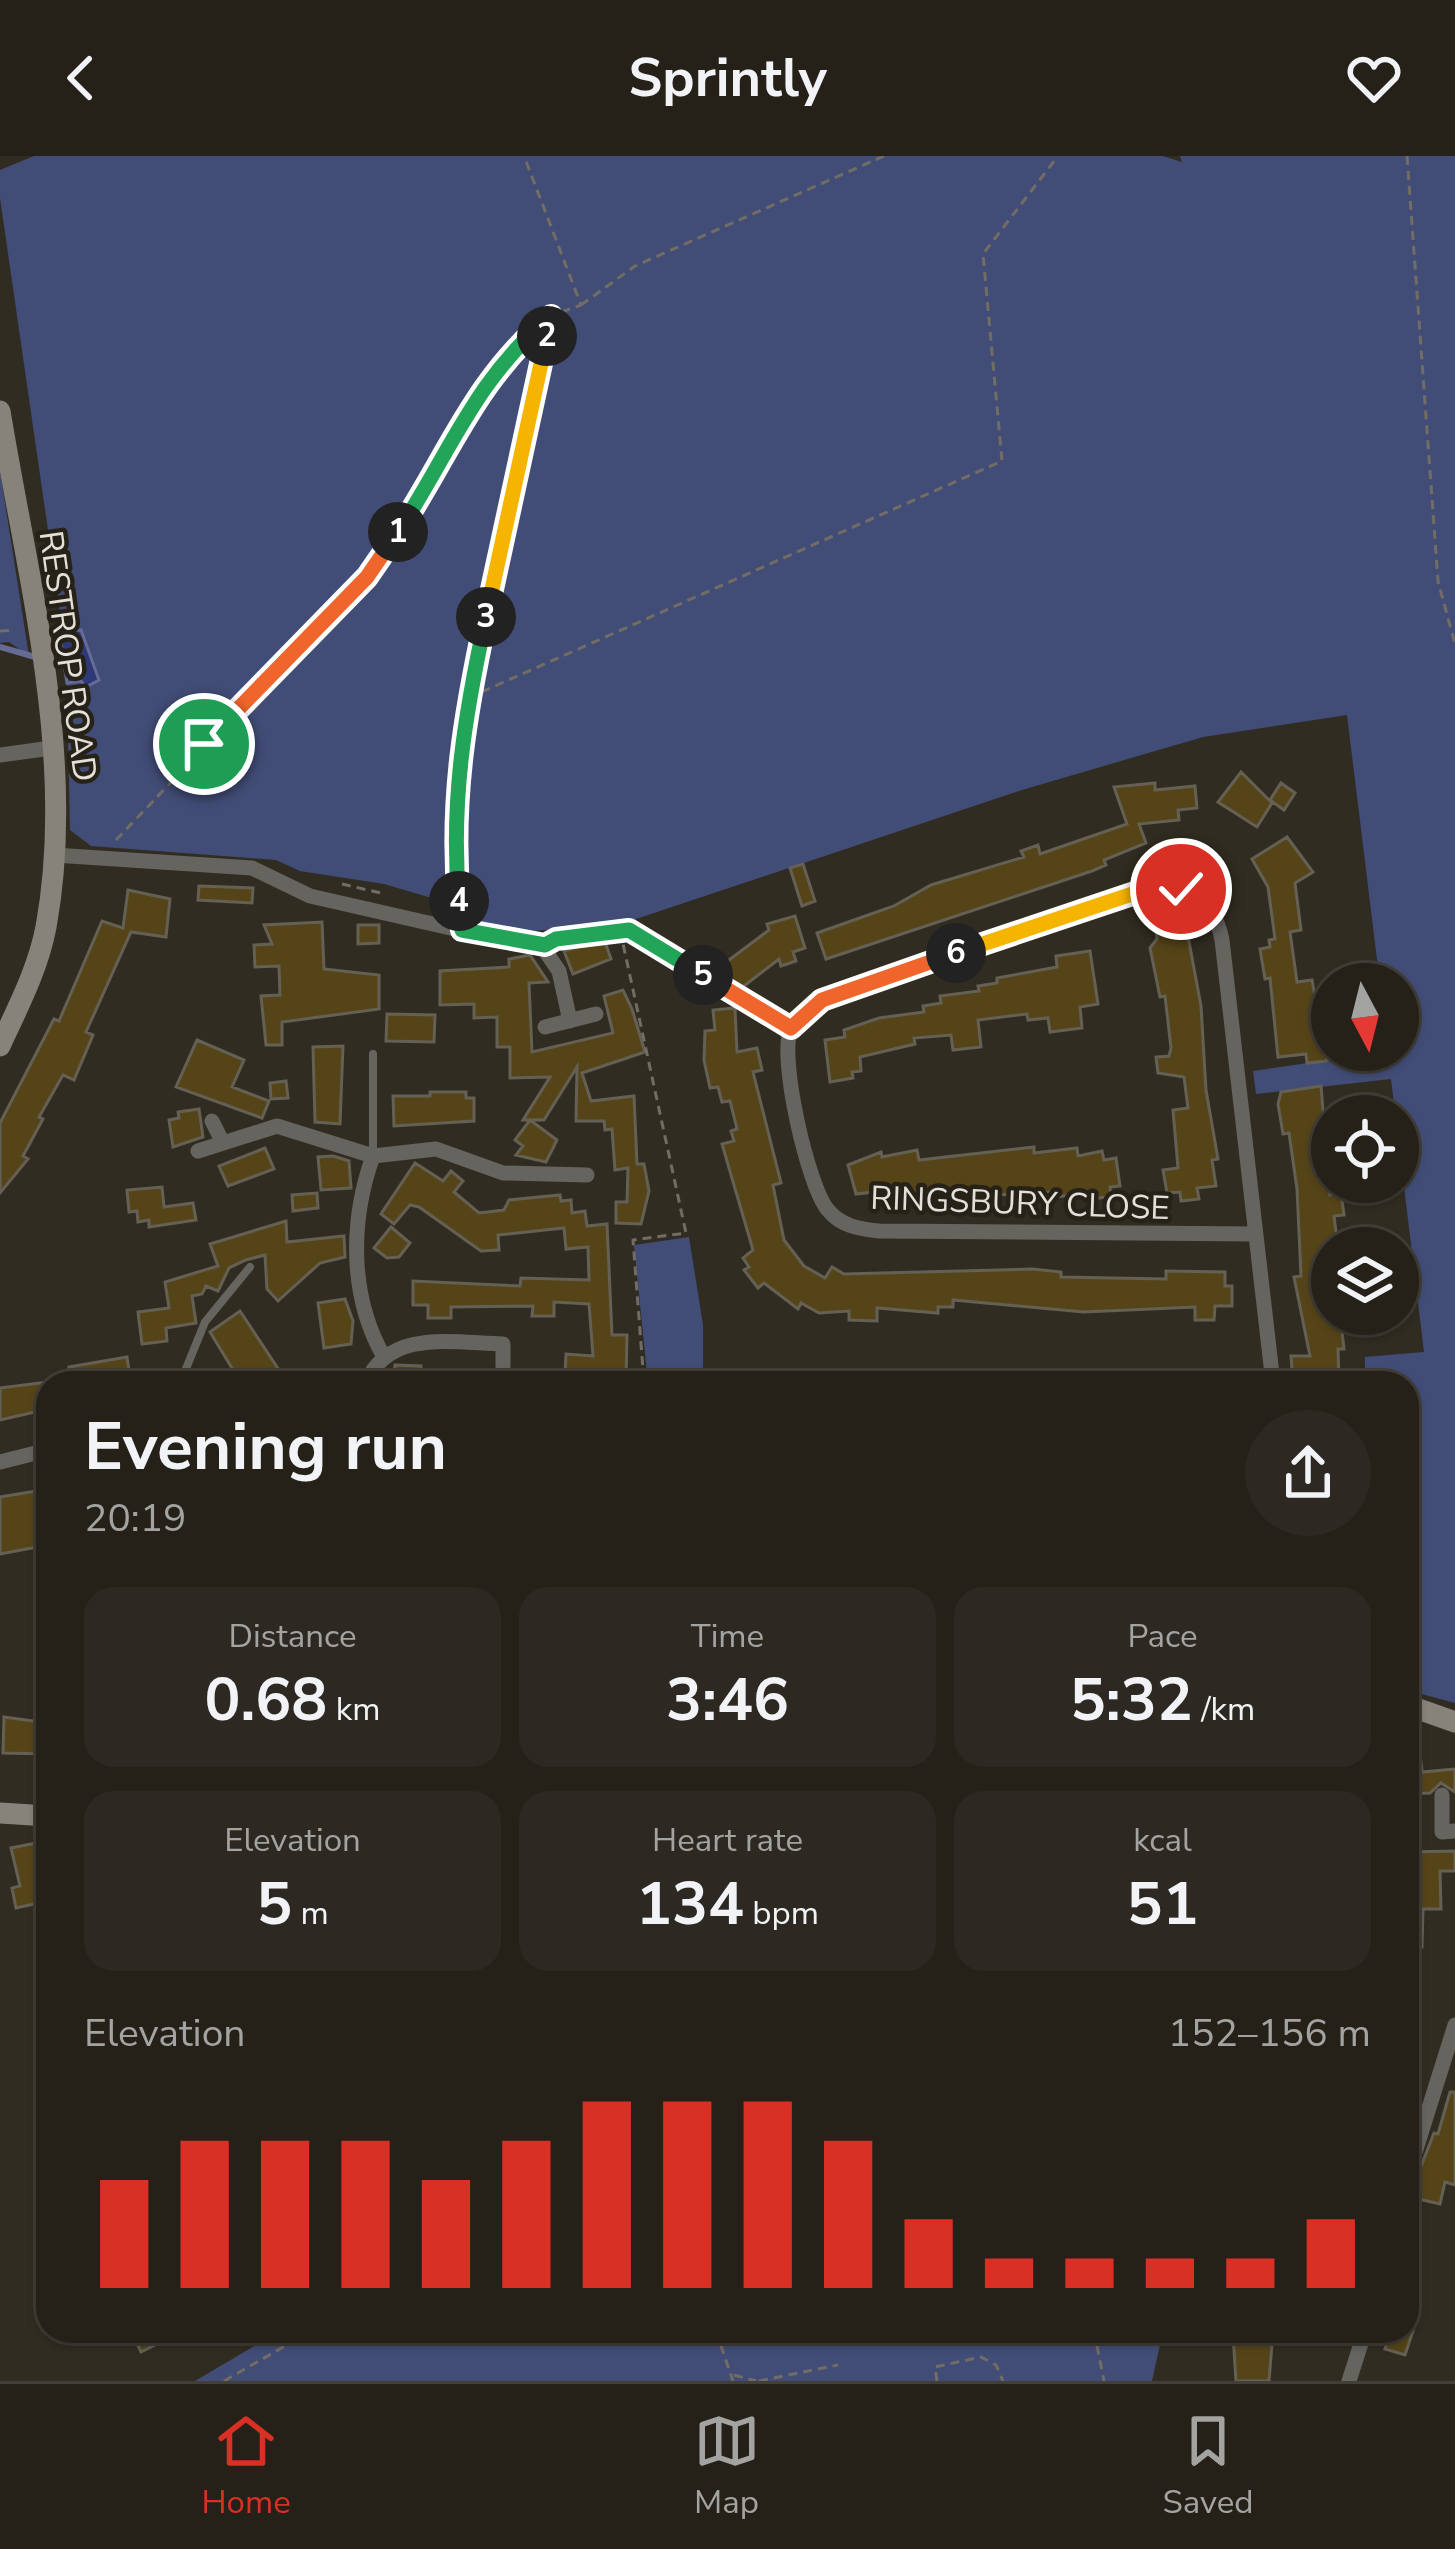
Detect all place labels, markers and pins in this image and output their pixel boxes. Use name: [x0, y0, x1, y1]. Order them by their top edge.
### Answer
pin: 2: [517, 306, 577, 366]
pin: 1: [368, 502, 428, 562]
pin: 3: [456, 587, 516, 647]
pin: [153, 693, 255, 795]
pin: [1130, 838, 1232, 940]
pin: 4: [429, 871, 489, 931]
pin: 6: [926, 923, 986, 983]
pin: 5: [673, 945, 733, 1005]

